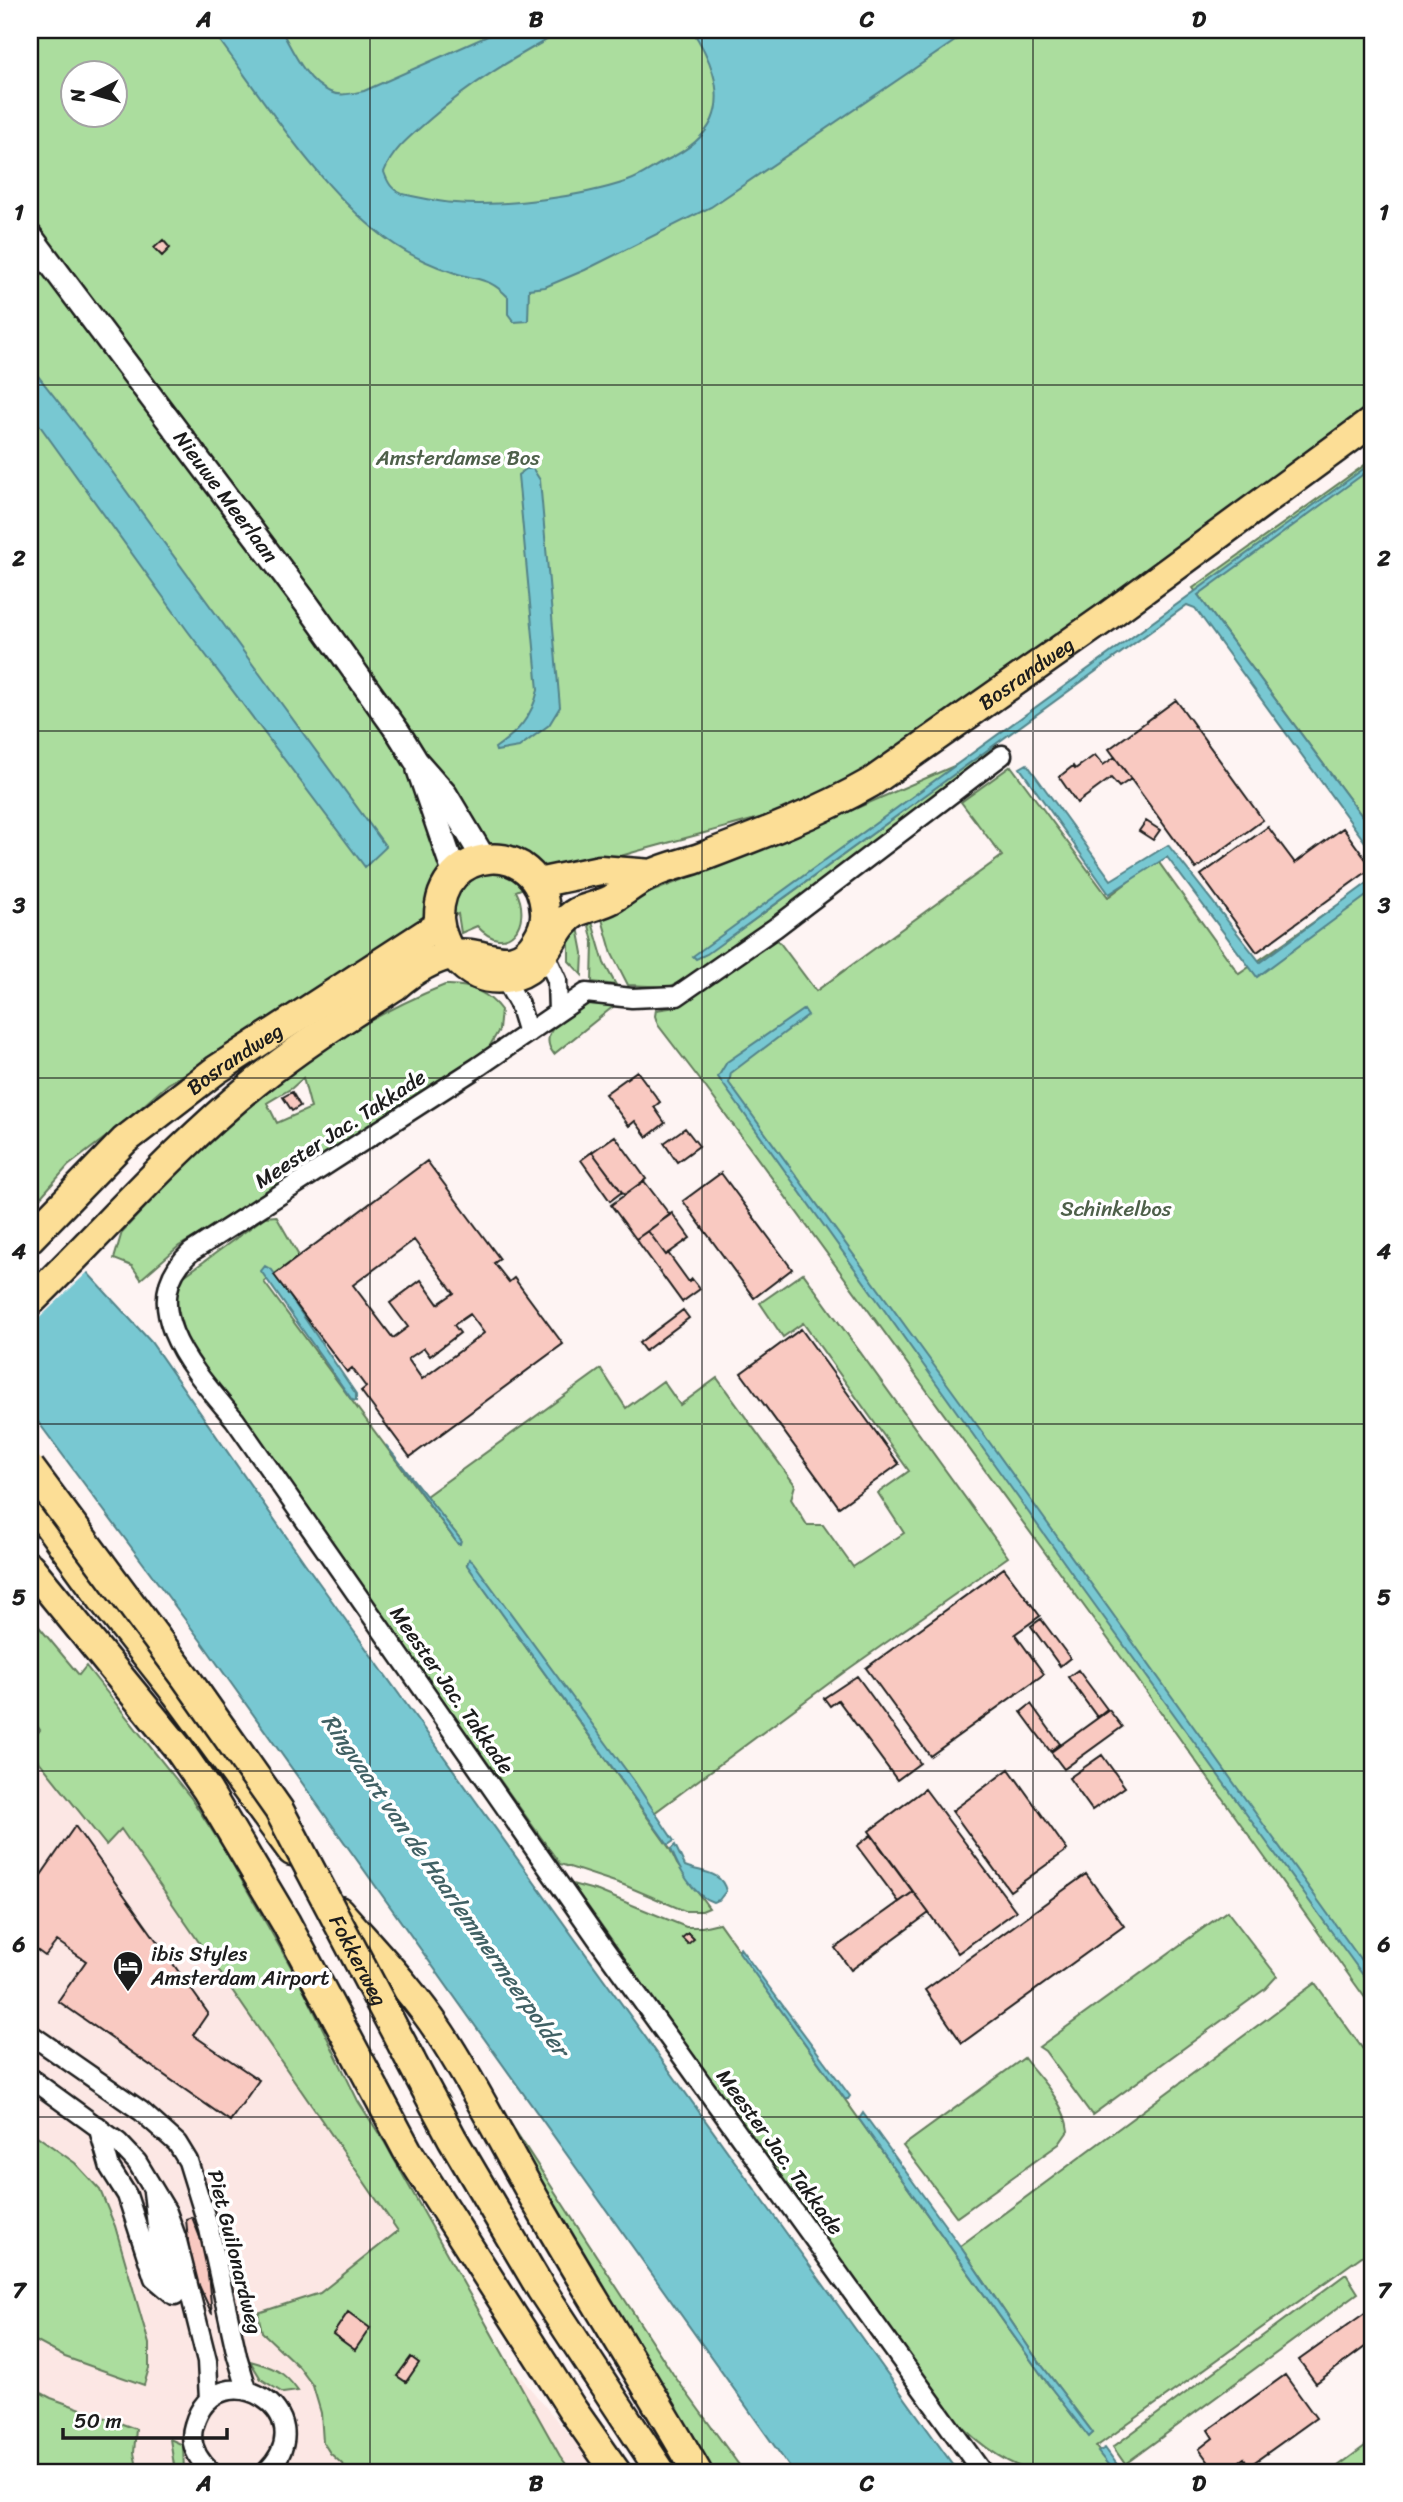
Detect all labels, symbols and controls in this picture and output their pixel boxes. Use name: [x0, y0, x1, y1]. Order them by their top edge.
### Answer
text: A: [195, 0, 212, 40]
text: B: [529, 0, 544, 40]
text: C: [859, 0, 875, 40]
text: D: [1192, 0, 1207, 40]
north arrow: [60, 60, 130, 130]
text: N: [60, 87, 95, 105]
text: 1: [14, 192, 24, 233]
text: 1: [1379, 192, 1389, 233]
street label: Nieuwe Meerlaan: [163, 422, 289, 571]
park label: Amsterdamse Bos: [375, 439, 540, 477]
text: 2: [11, 538, 26, 579]
text: 2: [1376, 538, 1391, 579]
street label: Bosrandweg: [970, 626, 1083, 721]
text: 3: [12, 885, 26, 926]
text: 3: [1377, 885, 1391, 926]
street label: Bosrandweg: [178, 1012, 291, 1106]
street label: Meester Jac. Takkade: [246, 1059, 434, 1199]
park label: Schinkelbos: [1060, 1190, 1172, 1228]
text: 4: [11, 1231, 27, 1272]
text: 4: [1376, 1231, 1392, 1272]
text: 5: [12, 1577, 26, 1618]
text: 5: [1377, 1577, 1391, 1618]
street label: Meester Jac. Takkade: [379, 1598, 525, 1783]
water label: Ringvaart van de Haarlemmermeerpolder: [310, 1705, 582, 2069]
street label: Fokkerweg: [318, 1908, 398, 2013]
text: 6: [11, 1924, 26, 1965]
text: 6: [1376, 1924, 1391, 1965]
place label: ibis Styles Amsterdam Airport: [150, 1935, 329, 1997]
hotel icon: ibis Styles Amsterdam Airport: [111, 1949, 145, 1993]
street label: Meester Jac. Takkade: [706, 2060, 854, 2244]
street label: Piet Guilonardweg: [196, 2166, 274, 2339]
text: 7: [12, 2270, 27, 2311]
text: 7: [1377, 2270, 1392, 2311]
scale bar: [63, 2397, 228, 2441]
text: 50 m: [74, 2402, 122, 2440]
text: A: [195, 2463, 212, 2502]
text: B: [529, 2463, 544, 2502]
text: C: [859, 2463, 875, 2502]
text: D: [1192, 2463, 1207, 2502]

